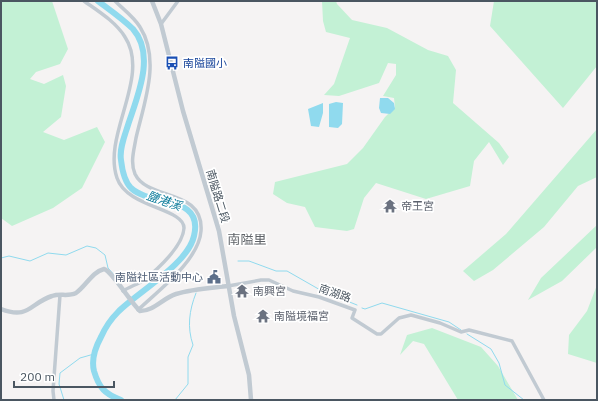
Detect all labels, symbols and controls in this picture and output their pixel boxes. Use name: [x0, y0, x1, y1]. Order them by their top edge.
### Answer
bus stop icon: 南隘國小: [164, 55, 180, 71]
place label: 南隘國小: [183, 56, 227, 70]
street label: 南隘路二段: [203, 168, 233, 224]
water label: 鹽港溪: [145, 188, 186, 214]
temple icon: 帝王宮: [382, 198, 398, 214]
place label: 帝王宮: [401, 199, 434, 213]
district label: 南隘里: [227, 231, 267, 248]
public building icon: 南隘社區活動中心: [206, 269, 222, 285]
place label: 南隘社區活動中心: [115, 270, 203, 284]
street label: 南湖路: [317, 281, 353, 305]
temple icon: 南興宮: [234, 283, 250, 299]
place label: 南興宮: [253, 284, 286, 298]
temple icon: 南隘境福宮: [255, 308, 271, 324]
place label: 南隘境福宮: [274, 309, 329, 323]
scale bar: [14, 363, 114, 389]
text: 200 m: [20, 369, 55, 384]

